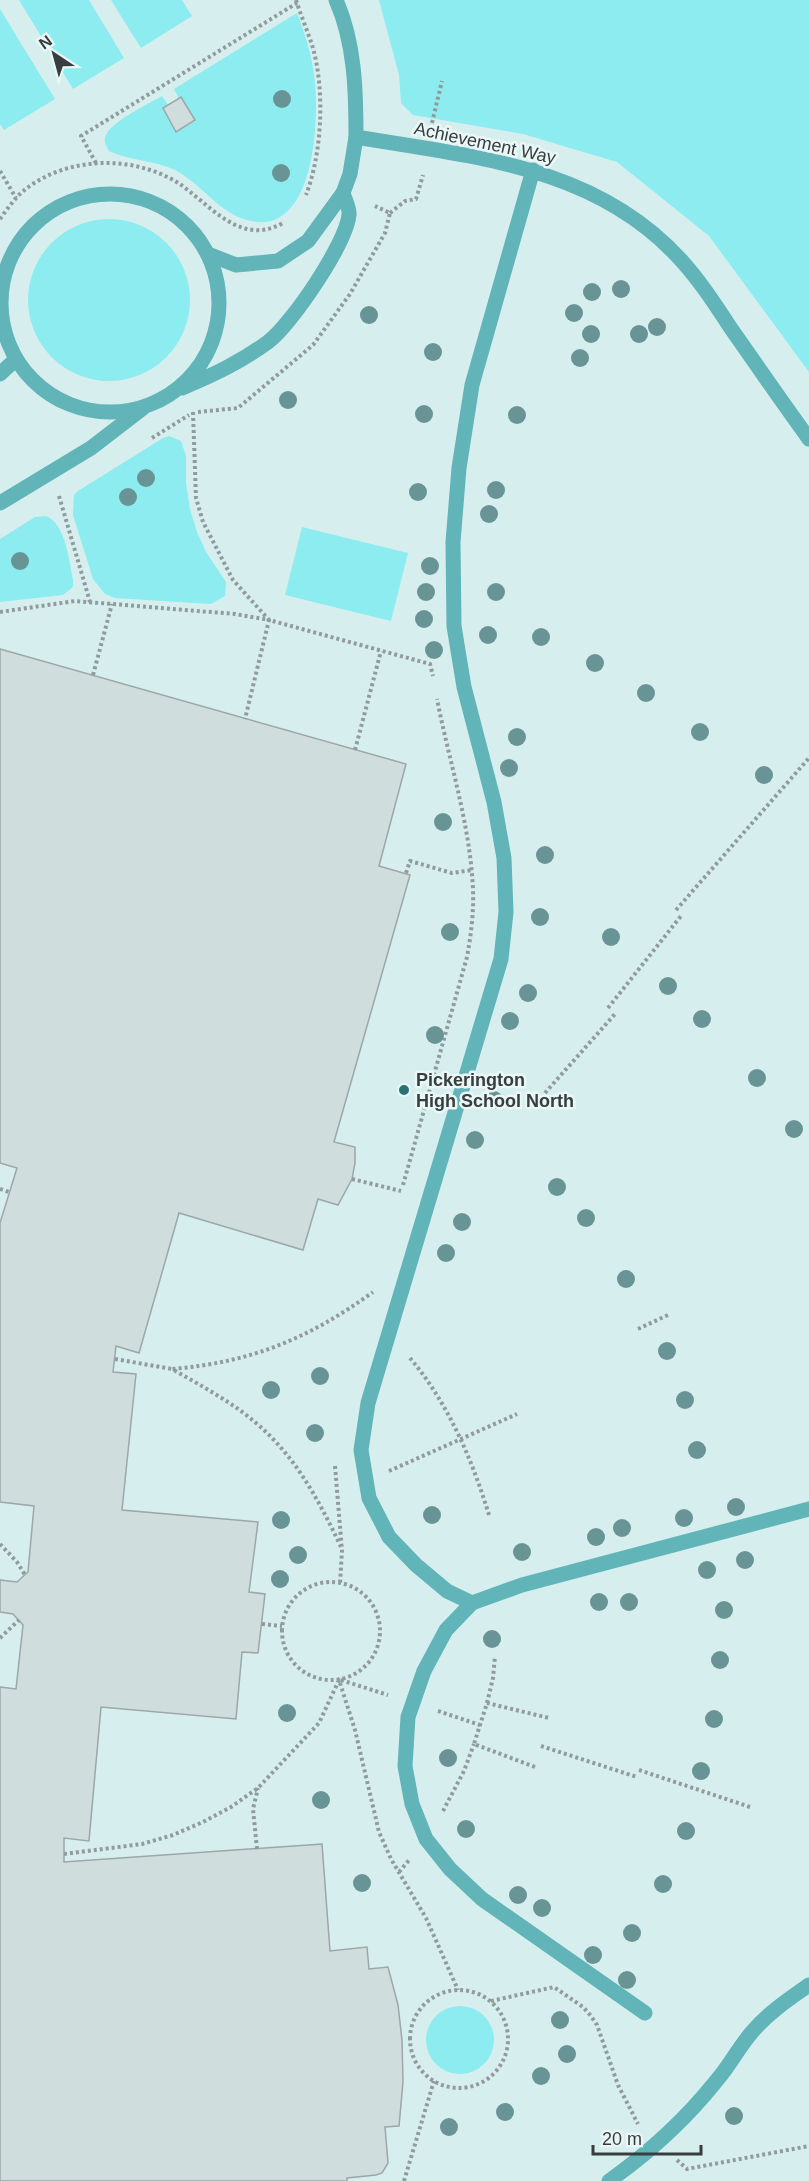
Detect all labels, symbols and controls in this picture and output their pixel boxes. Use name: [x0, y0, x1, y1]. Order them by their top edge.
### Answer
north arrow: [24, 24, 84, 84]
text: N: [36, 32, 55, 53]
street label: Achievement Way: [412, 118, 558, 168]
place label: Pickerington High School North: [416, 1070, 574, 1111]
marker: Pickerington High School North: [397, 1083, 411, 1097]
scale bar: [593, 2118, 701, 2156]
text: 20 m: [602, 2129, 642, 2149]

